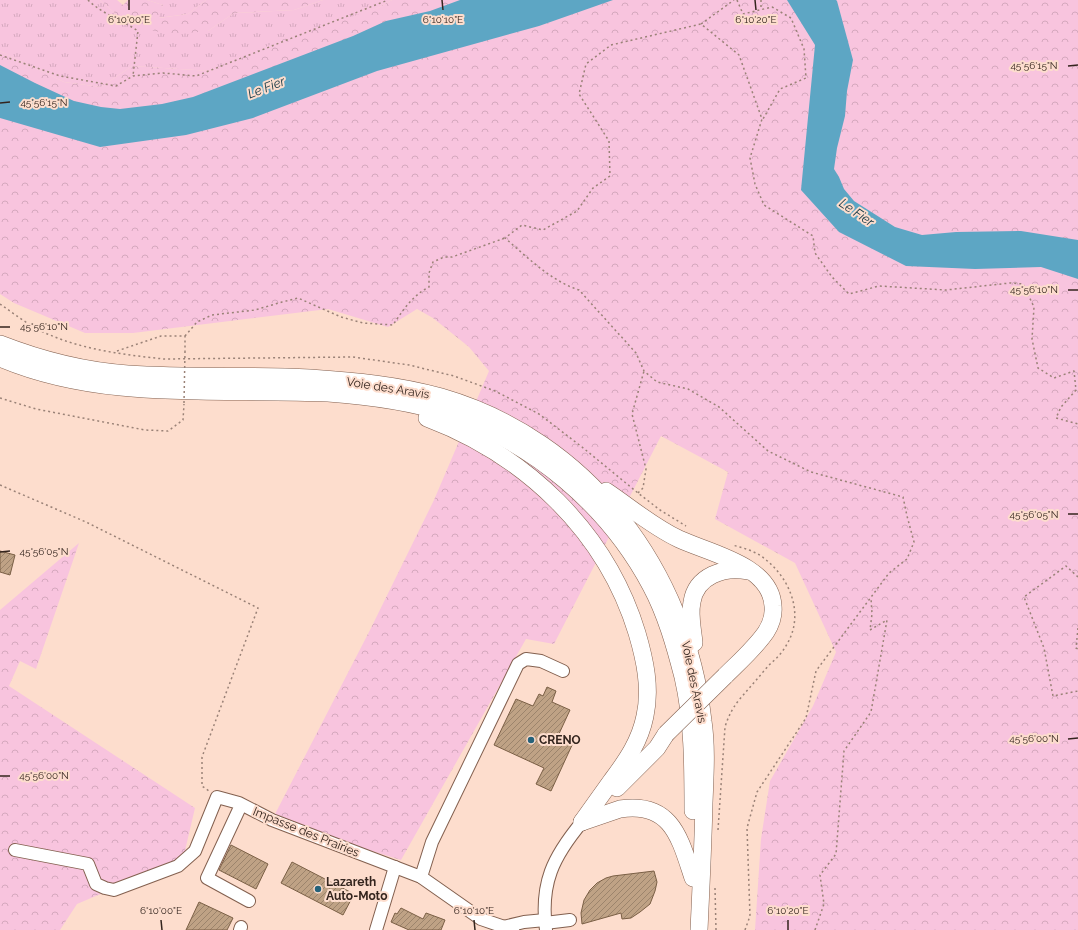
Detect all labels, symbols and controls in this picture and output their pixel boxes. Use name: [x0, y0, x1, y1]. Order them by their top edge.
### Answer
text: 6°10'00"E: [108, 14, 150, 25]
text: 6°10'10"E: [423, 14, 463, 25]
text: 6°10'20"E: [735, 14, 777, 25]
text: 45°56'15"N: [1010, 60, 1058, 71]
water label: Le Fier: [245, 73, 287, 101]
text: 45°56'15"N: [20, 97, 68, 108]
water label: Le Fier: [836, 195, 877, 230]
text: 45°56'10"N: [1010, 284, 1058, 295]
text: 45°56'10"N: [20, 321, 68, 332]
street label: Voie des Aravis: [346, 375, 431, 401]
text: 45°56'05"N: [1010, 509, 1059, 520]
text: 45°56'05"N: [20, 546, 69, 557]
street label: Voie des Aravis: [678, 640, 710, 725]
place label: CRENO: [539, 733, 581, 747]
text: 45°56'00"N: [1009, 733, 1059, 744]
marker: CRENO: [526, 735, 536, 745]
text: 45°56'00"N: [19, 770, 69, 781]
street label: Impasse des Prairies: [251, 804, 361, 860]
place label: Lazareth Auto-Moto: [326, 875, 387, 903]
marker: Lazareth Auto-Moto: [313, 884, 323, 894]
text: 6°10'00"E: [140, 905, 182, 916]
text: 6°10'10"E: [454, 905, 494, 916]
text: 6°10'20"E: [767, 905, 809, 916]

